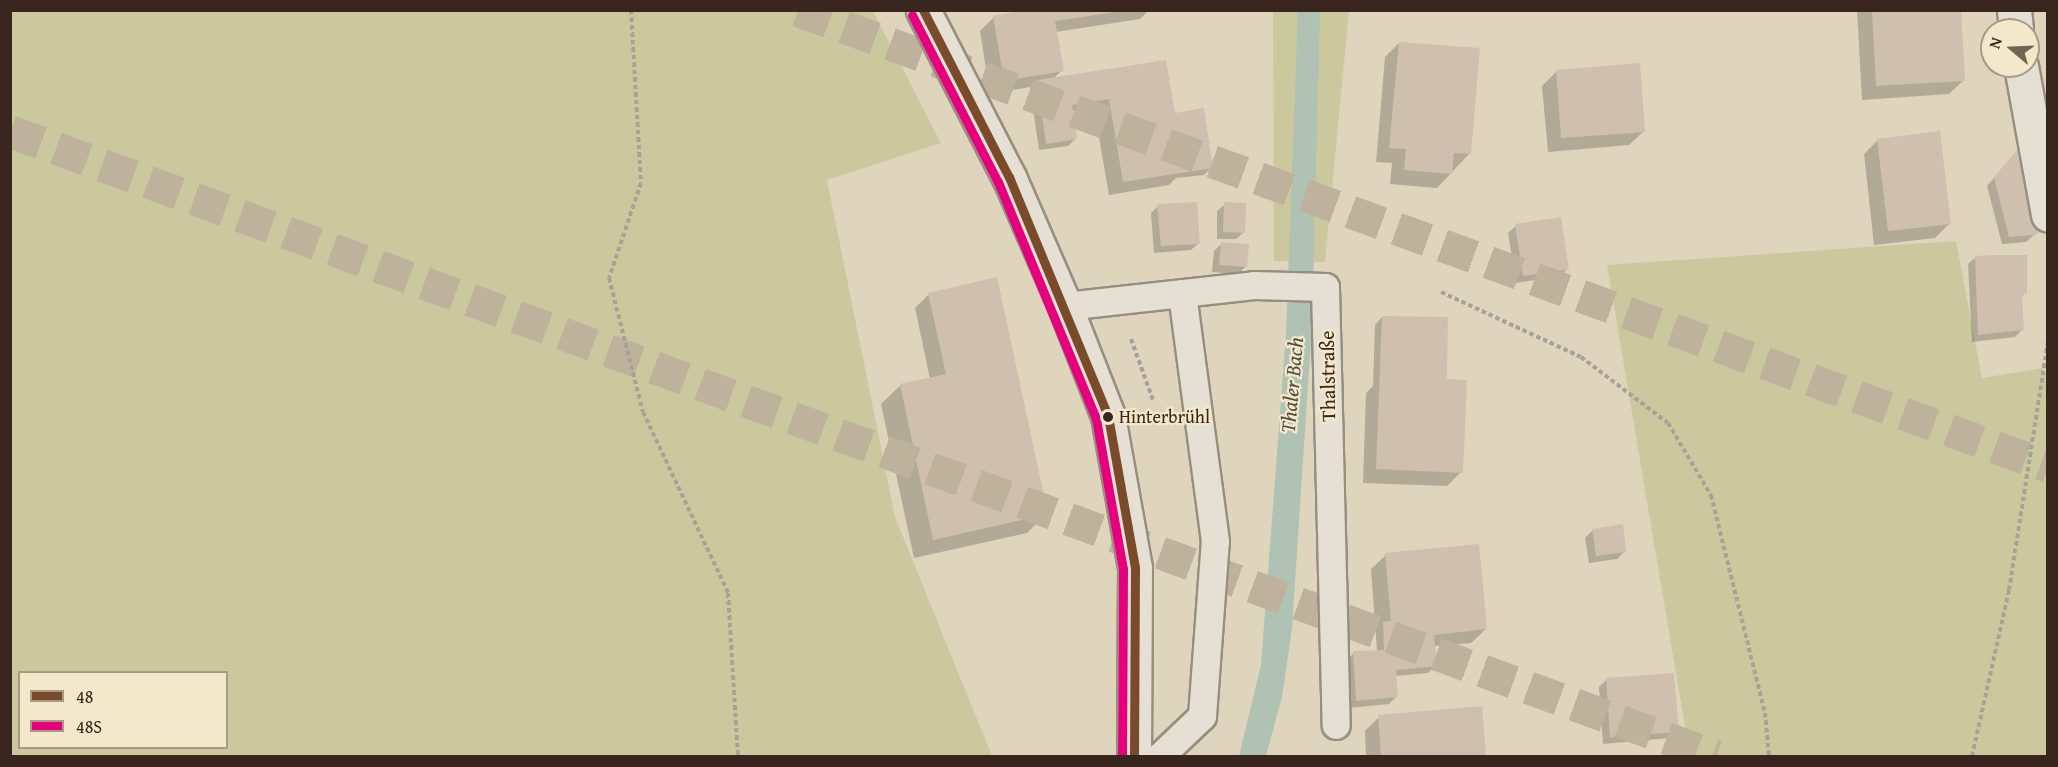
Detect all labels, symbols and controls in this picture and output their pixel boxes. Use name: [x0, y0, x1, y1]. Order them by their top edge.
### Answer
north arrow: [1980, 18, 2040, 78]
text: N: [1982, 34, 2008, 52]
street label: Thalstraße: [1314, 330, 1340, 422]
water label: Thaler Bach: [1275, 336, 1309, 434]
place label: Hinterbrühl: [1119, 406, 1210, 428]
marker: Hinterbrühl: [1102, 411, 1114, 423]
legend: [18, 671, 228, 749]
text: 48: [76, 683, 93, 710]
text: 48S: [76, 713, 102, 740]

